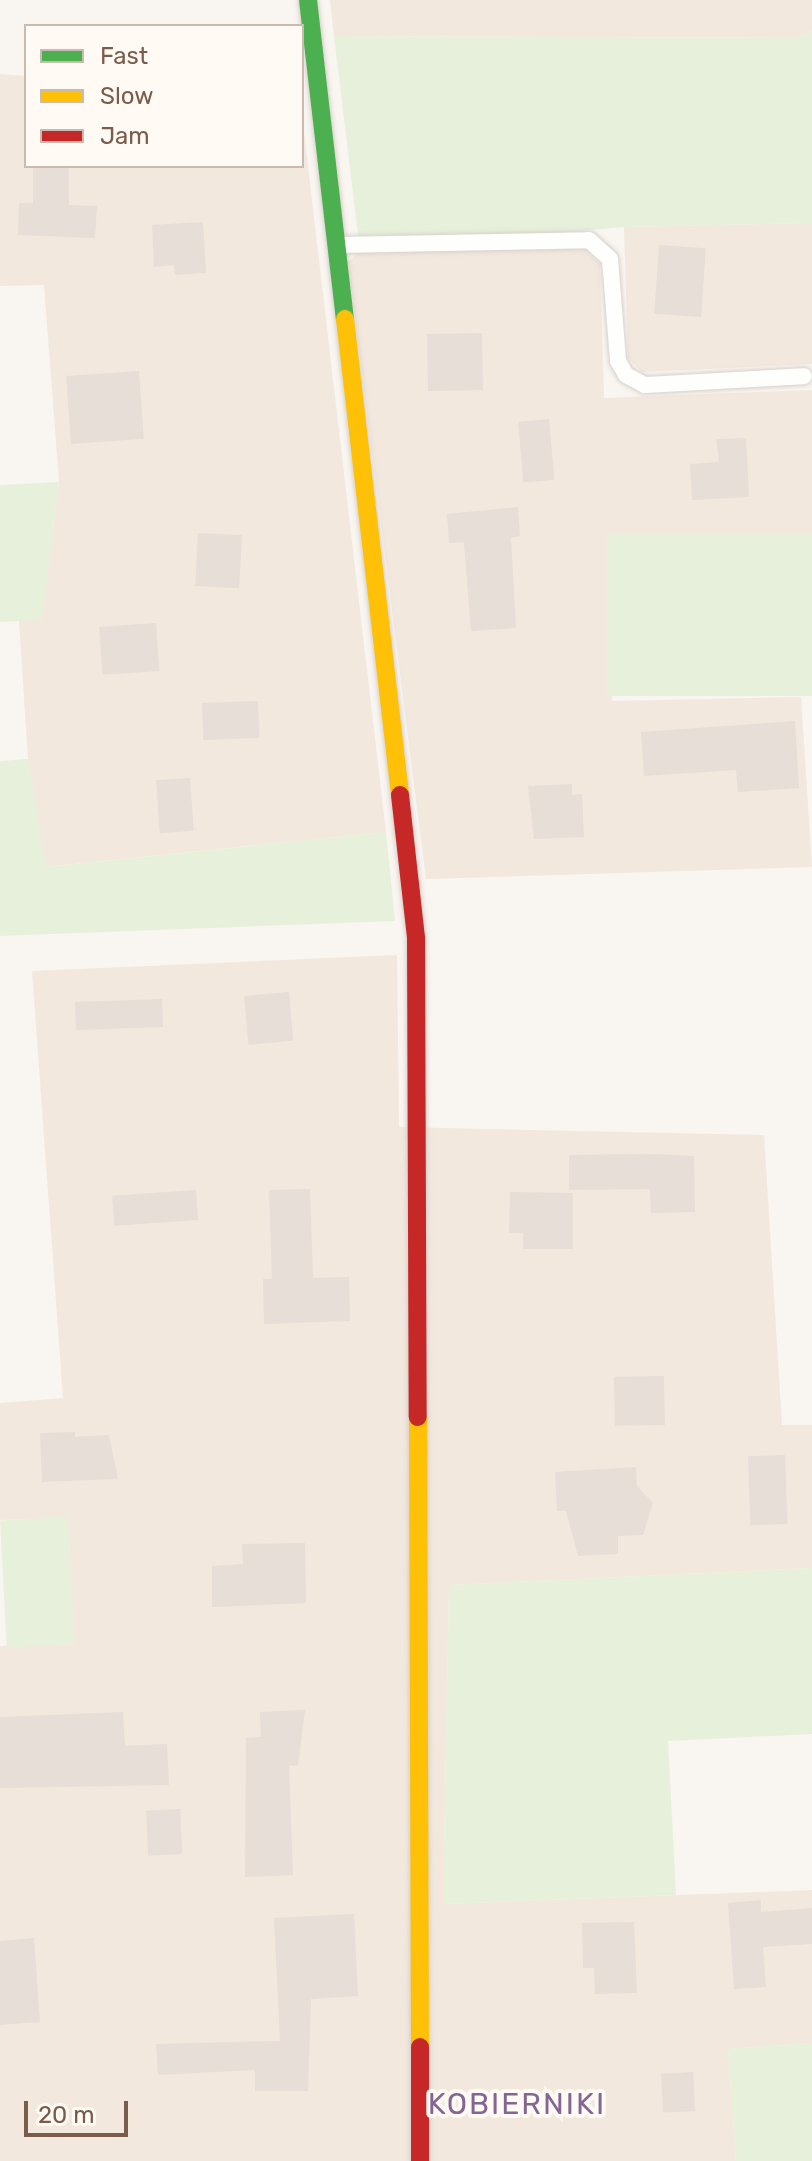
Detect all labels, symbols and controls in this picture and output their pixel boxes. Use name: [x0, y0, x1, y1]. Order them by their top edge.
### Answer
legend: [24, 24, 304, 168]
text: Fast: [100, 42, 148, 70]
text: Slow: [100, 82, 153, 110]
text: Jam: [100, 122, 150, 150]
scale bar: [28, 2085, 132, 2135]
district label: KOBIERNIKI: [428, 2086, 606, 2122]
text: 20 m: [38, 2101, 95, 2129]

